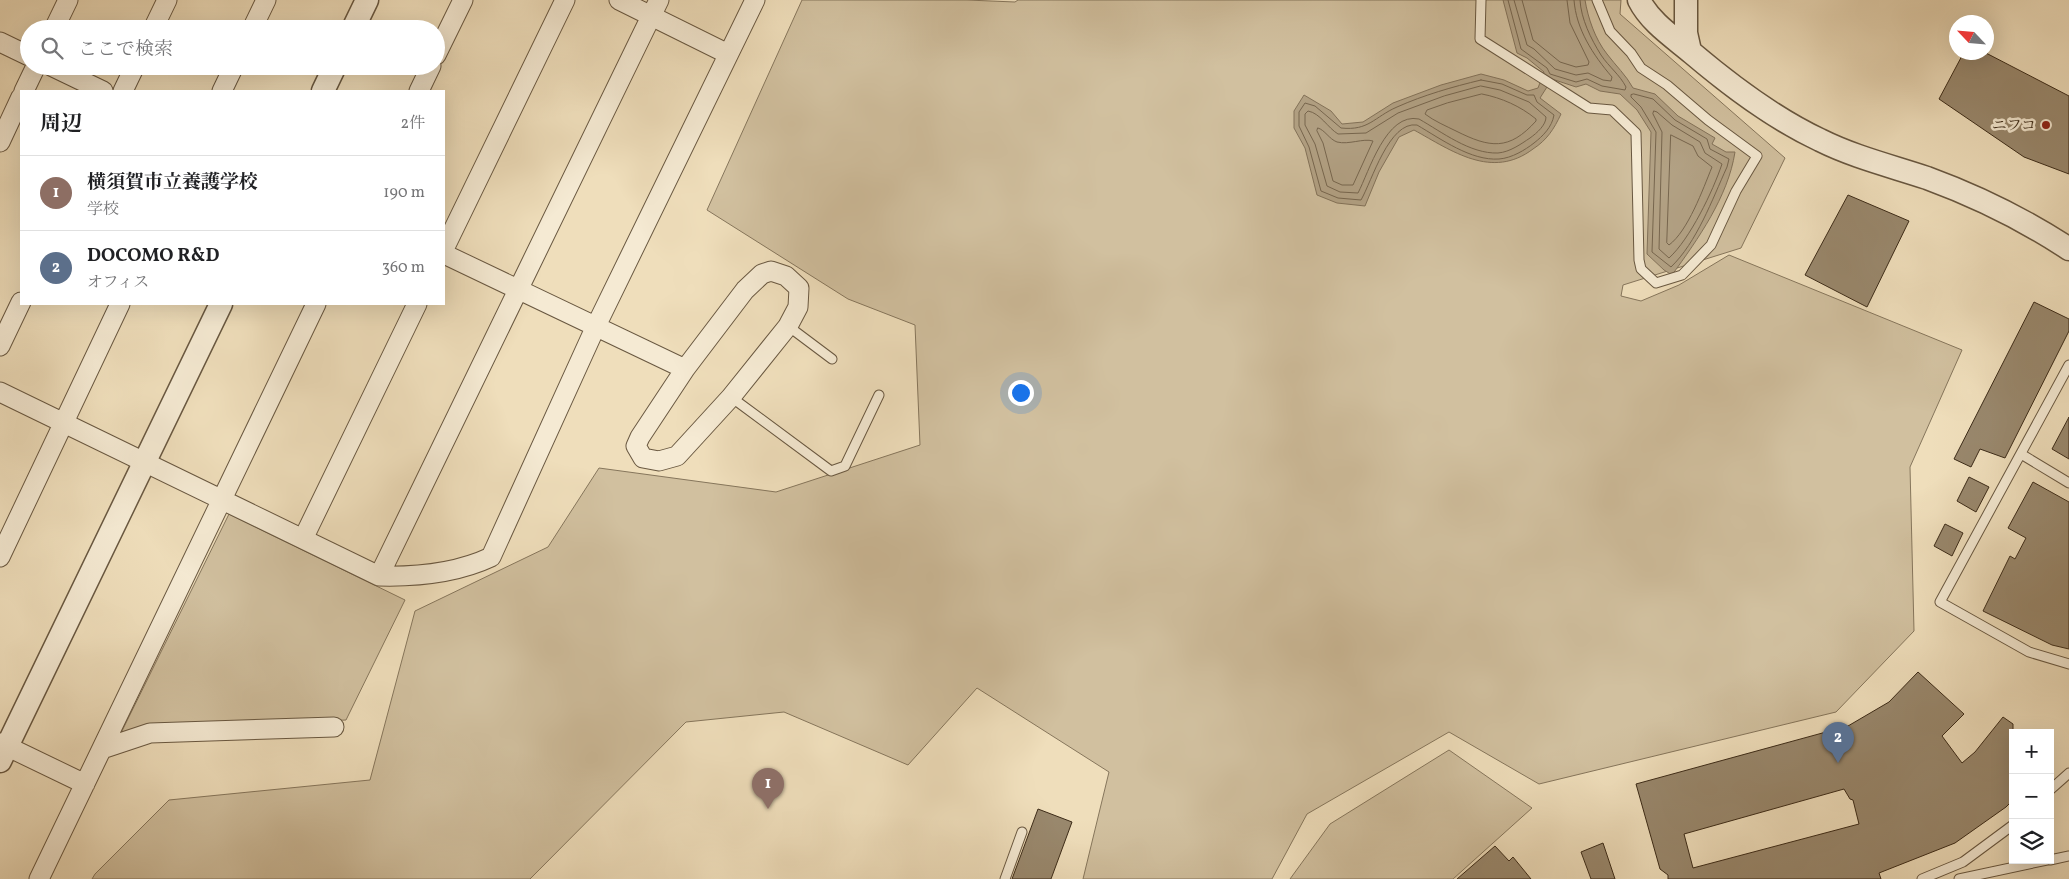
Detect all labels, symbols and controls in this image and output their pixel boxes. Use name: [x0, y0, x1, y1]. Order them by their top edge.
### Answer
north arrow: [1949, 15, 1994, 60]
search box: [20, 20, 445, 75]
icon: search: [38, 34, 66, 62]
text: ここで検索: [78, 37, 173, 63]
text: 周辺: [40, 110, 82, 139]
text: 2件: [400, 113, 425, 135]
place label: ニフコ: [1992, 116, 2036, 137]
marker: ニフコ: [2040, 119, 2052, 131]
text: 横須賀市立養護学校: [87, 170, 258, 196]
text: 1: [53, 182, 59, 204]
text: 190 m: [383, 182, 425, 204]
text: 学校: [87, 199, 119, 221]
text: DOCOMO R&D: [87, 243, 219, 269]
text: 2: [52, 257, 60, 279]
text: 360 m: [382, 257, 425, 279]
text: オフィス: [87, 272, 149, 294]
your location: [1008, 380, 1034, 406]
pin: 2: [1822, 722, 1854, 763]
map controls: [2009, 729, 2054, 864]
button: +: [2009, 729, 2054, 774]
pin: 1: [752, 768, 784, 809]
button: −: [2009, 774, 2054, 819]
button: layers: [2009, 819, 2054, 864]

